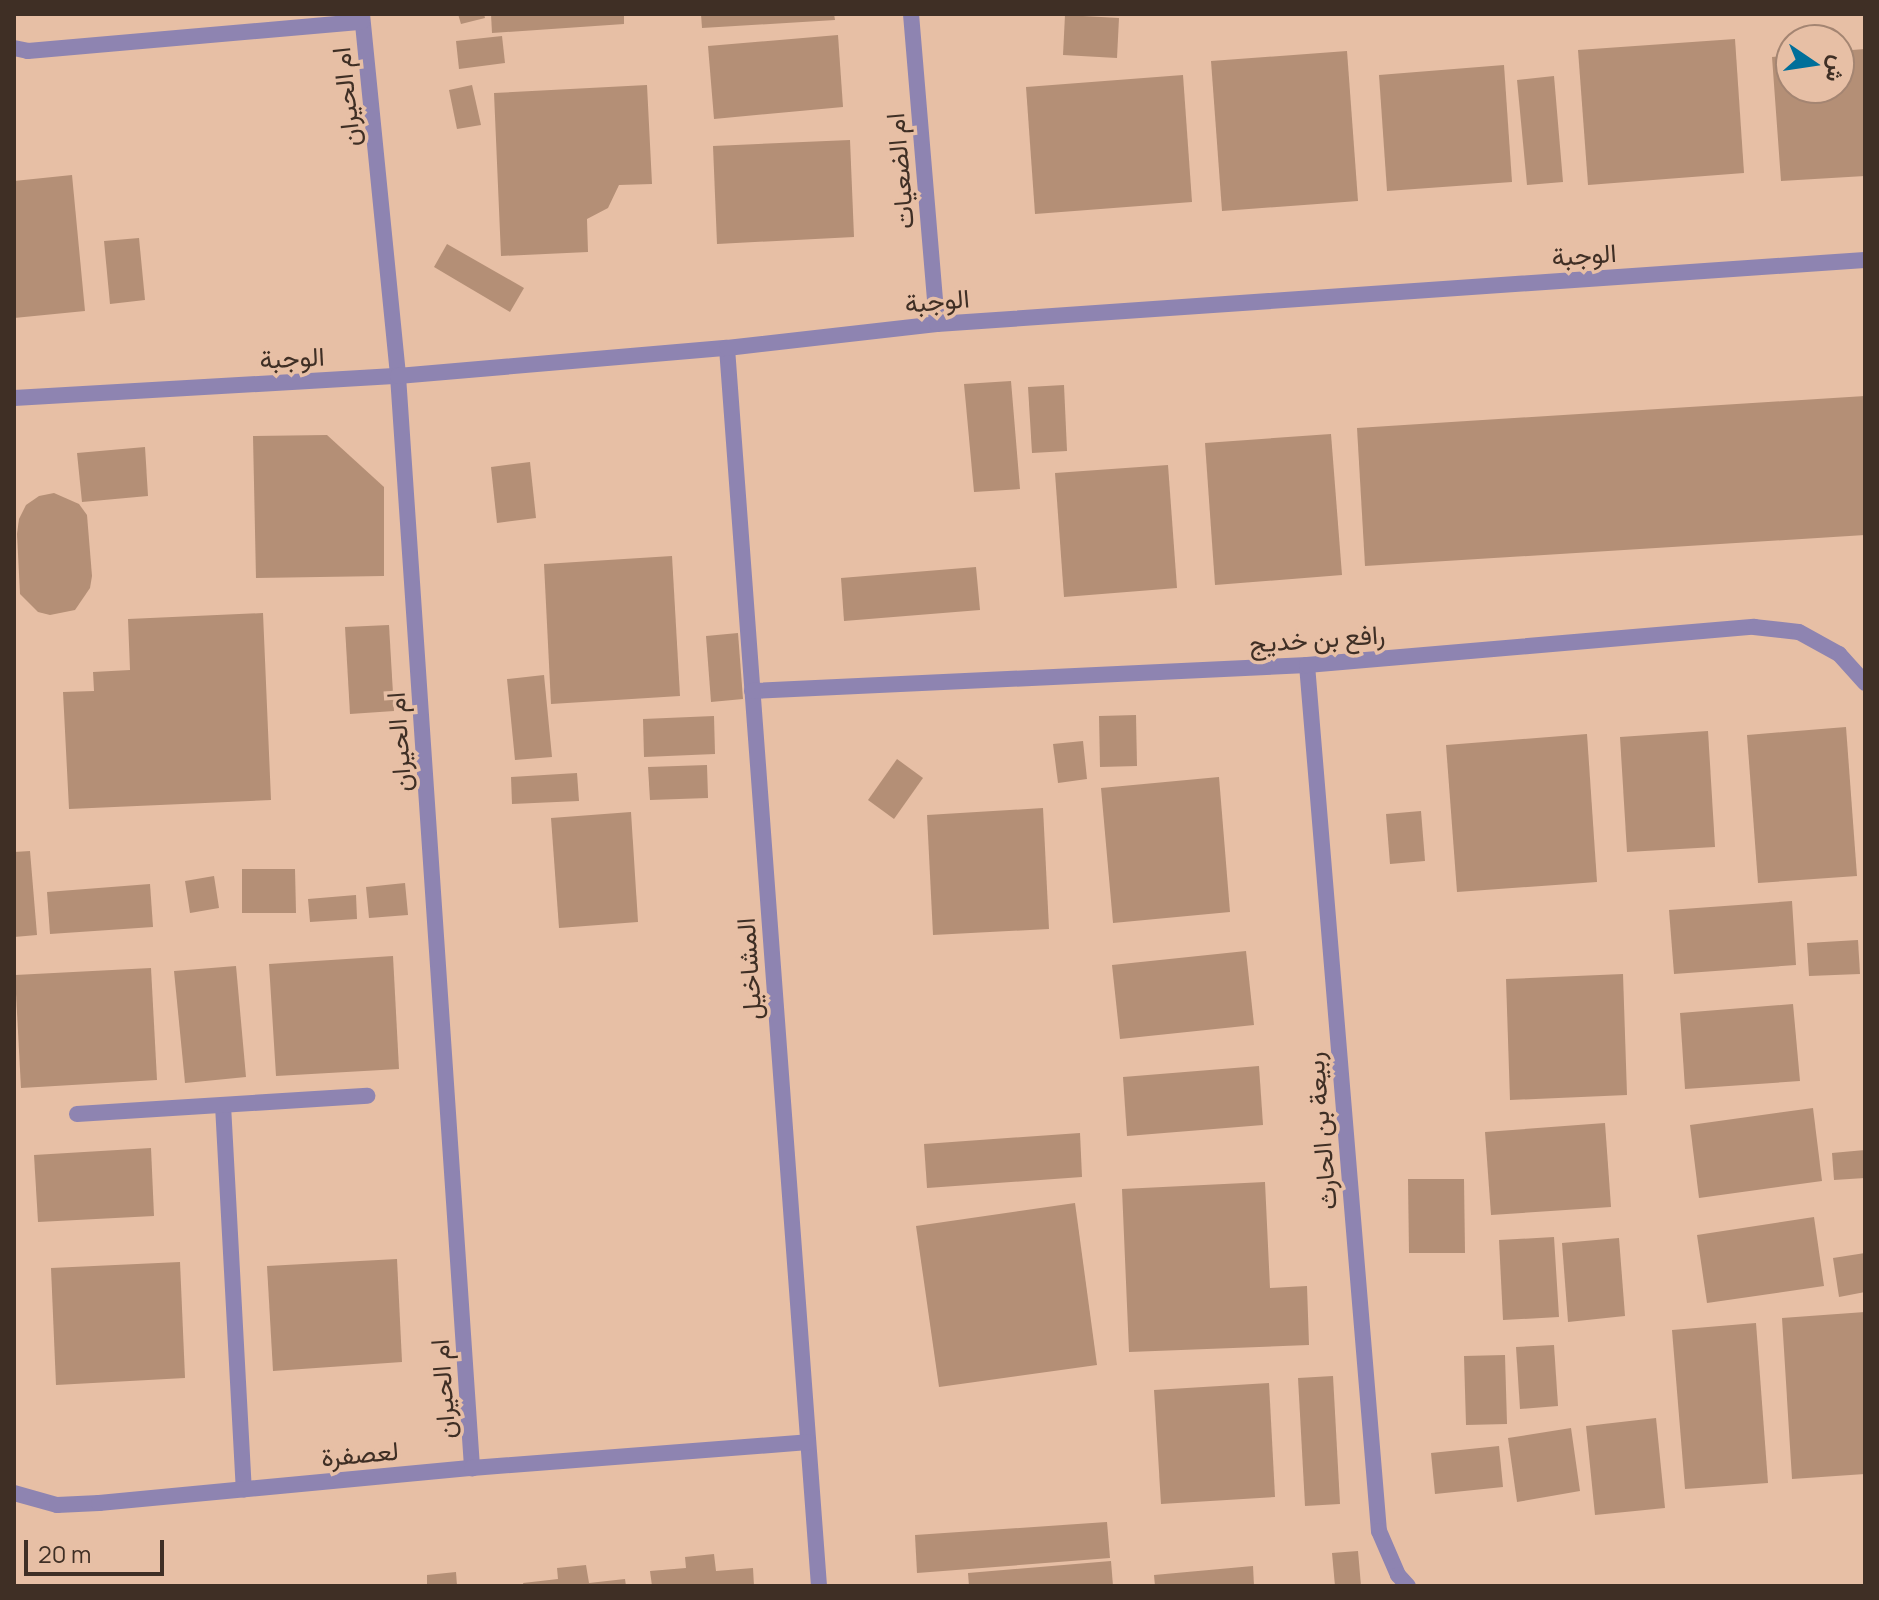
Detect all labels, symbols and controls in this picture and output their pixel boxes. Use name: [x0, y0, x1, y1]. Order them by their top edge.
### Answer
north arrow: [1775, 24, 1855, 104]
street label: ام الحيران: [325, 46, 367, 148]
text: ش: [1819, 53, 1854, 85]
street label: ام الضعيات: [879, 112, 921, 230]
street label: الوجبة: [1550, 237, 1618, 273]
street label: الوجبة: [903, 283, 971, 319]
street label: الوجبة: [259, 341, 325, 375]
street label: رافع بن خديج: [1248, 619, 1386, 659]
street label: ام الحيران: [380, 691, 418, 793]
street label: المشاخيل: [730, 917, 768, 1021]
street label: ربيعة بن الحارث: [1299, 1051, 1343, 1211]
street label: ام الحيران: [424, 1338, 462, 1440]
street label: لعصفرة: [320, 1435, 400, 1473]
scale bar: [28, 1524, 168, 1574]
text: 20 m: [38, 1537, 91, 1570]

